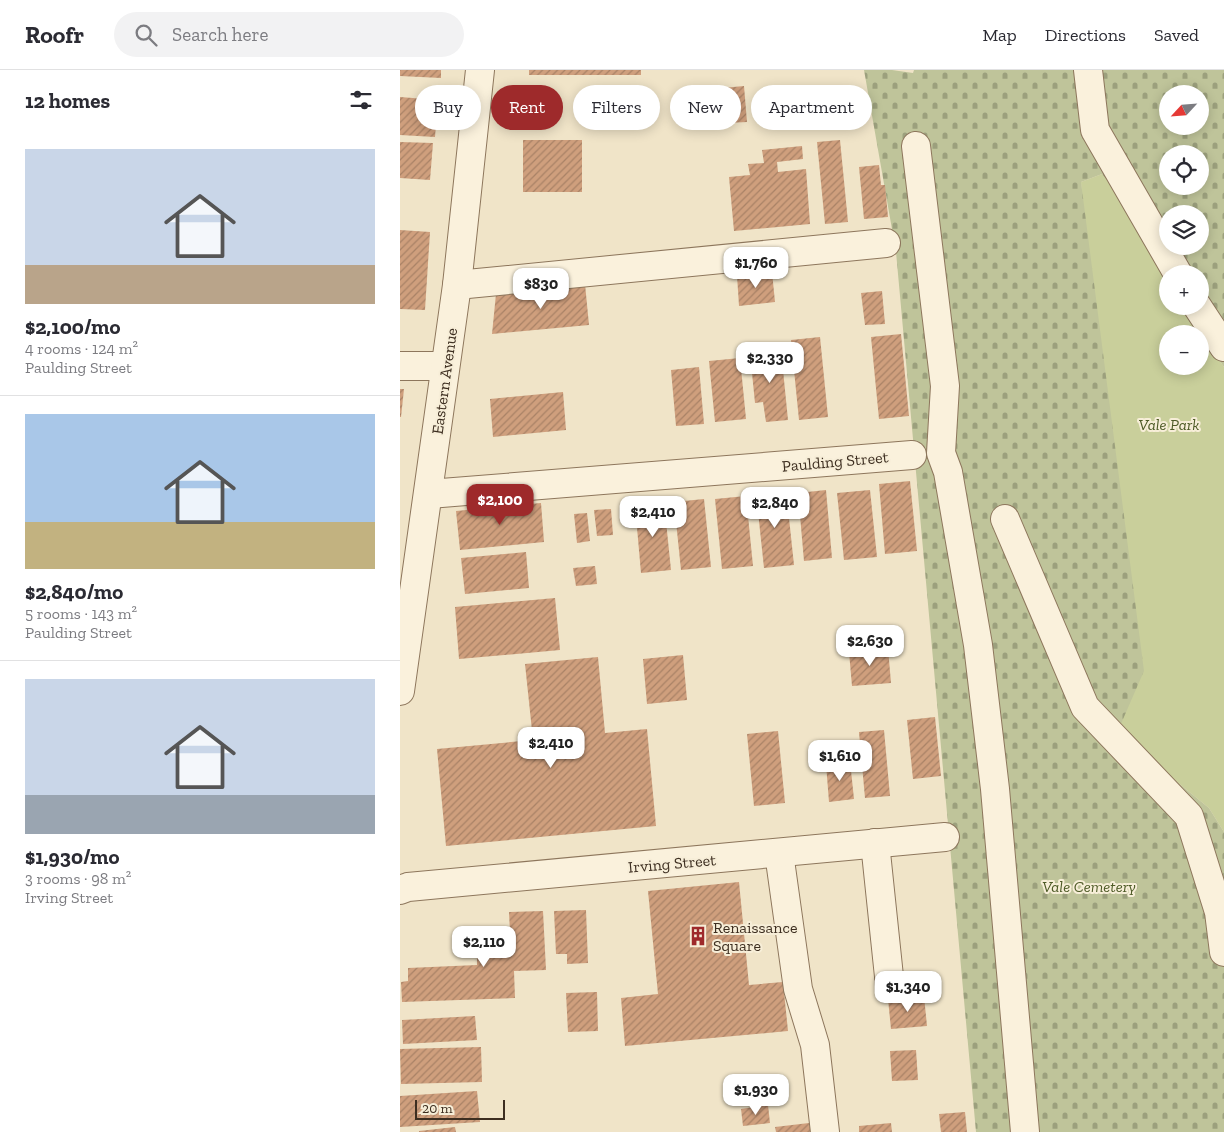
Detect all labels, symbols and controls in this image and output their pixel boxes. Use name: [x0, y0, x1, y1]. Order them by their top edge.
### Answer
search box: [114, 12, 464, 57]
text: Roofr: [25, 20, 84, 49]
icon: search: [132, 21, 160, 49]
text: Search here: [172, 23, 268, 46]
text: Map: [982, 24, 1017, 46]
text: Directions: [1045, 24, 1126, 46]
text: Saved: [1154, 24, 1199, 46]
chip: Buy: [415, 85, 481, 130]
chip: Rent: [491, 85, 563, 130]
chip: Filters: [573, 85, 660, 130]
chip: New: [670, 85, 741, 130]
chip: Apartment: [751, 85, 872, 130]
north arrow: [1159, 85, 1209, 135]
map controls: [1159, 85, 1209, 375]
icon: filters: [347, 86, 375, 114]
text: 12 homes: [25, 88, 110, 113]
button: locate: [1159, 145, 1209, 195]
icon: home: [155, 181, 245, 271]
button: layers: [1159, 205, 1209, 255]
pin: $1,760: [715, 246, 797, 289]
text: $1,760: [734, 253, 778, 272]
button: +: [1159, 265, 1209, 315]
pin: $830: [511, 268, 571, 310]
text: $830: [524, 274, 558, 293]
text: $2,100/mo: [25, 314, 120, 339]
button: −: [1159, 325, 1209, 375]
street label: Eastern Avenue: [428, 327, 461, 436]
text: 4 rooms · 124 m²: [25, 339, 138, 358]
pin: $2,330: [729, 342, 811, 384]
text: $2,330: [747, 348, 793, 367]
text: Paulding Street: [25, 358, 132, 377]
park label: Vale Park: [1139, 415, 1200, 434]
icon: home: [155, 447, 245, 537]
street label: Paulding Street: [781, 447, 889, 476]
pin: $2,100: [459, 484, 541, 526]
pin: $2,840: [734, 486, 816, 529]
text: $2,100: [478, 490, 522, 509]
text: $2,840: [752, 493, 798, 512]
pin: $2,410: [612, 496, 694, 538]
text: $2,410: [631, 502, 675, 521]
text: $2,840/mo: [25, 579, 123, 604]
text: 5 rooms · 143 m²: [25, 604, 137, 623]
text: Paulding Street: [25, 623, 132, 642]
pin: $2,630: [829, 624, 911, 667]
text: $2,630: [847, 631, 893, 650]
icon: home: [155, 712, 245, 802]
pin: $2,410: [510, 726, 592, 769]
text: $2,410: [529, 733, 573, 752]
pin: $1,610: [799, 740, 881, 782]
text: $1,610: [819, 746, 861, 765]
text: $1,930/mo: [25, 844, 119, 869]
street label: Irving Street: [627, 850, 717, 877]
text: 3 rooms · 98 m²: [25, 869, 131, 888]
park label: Vale Cemetery: [1042, 877, 1136, 896]
text: Irving Street: [25, 888, 113, 907]
place label: Renaissance Square: [713, 918, 797, 955]
building icon: Renaissance Square: [687, 925, 709, 947]
pin: $2,110: [443, 926, 525, 968]
text: $2,110: [463, 932, 505, 951]
pin: $1,340: [867, 970, 949, 1013]
text: $1,340: [886, 977, 930, 996]
pin: $1,930: [715, 1074, 797, 1116]
text: $1,930: [734, 1080, 778, 1099]
scale bar: [415, 1097, 505, 1120]
text: 20 m: [422, 1100, 453, 1117]

